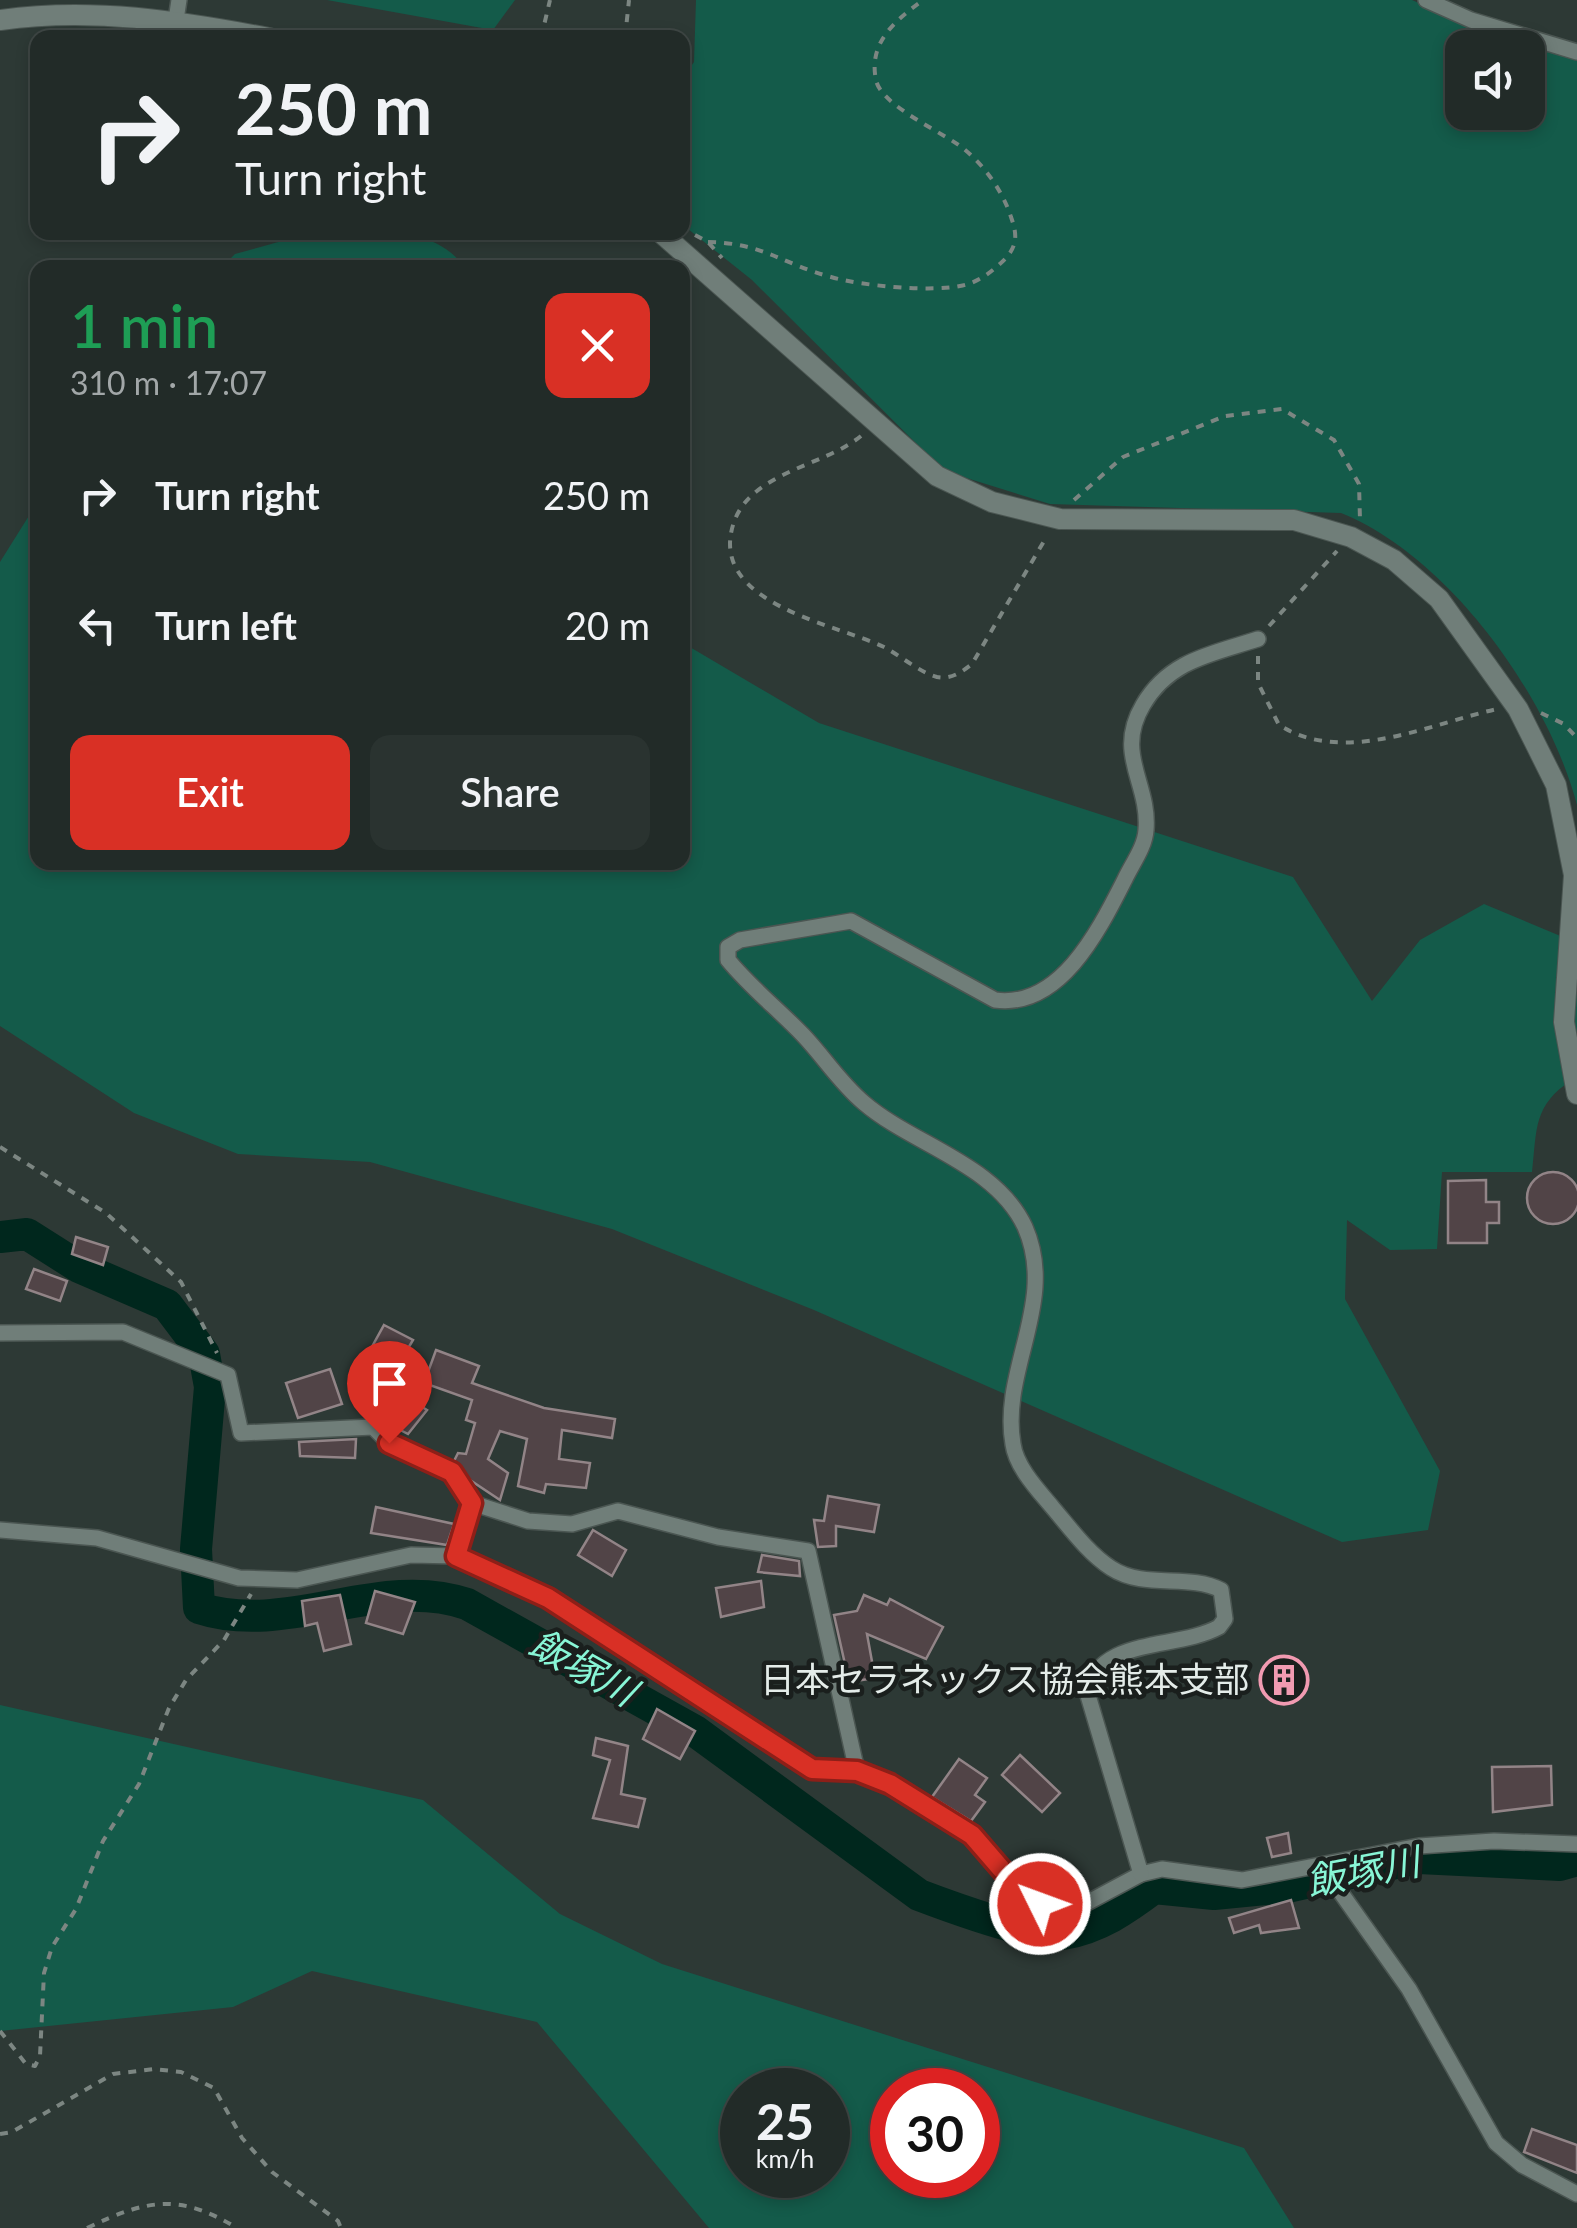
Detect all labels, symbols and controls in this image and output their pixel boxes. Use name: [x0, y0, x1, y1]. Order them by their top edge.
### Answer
map controls: [1445, 30, 1545, 130]
button: sound: [1445, 30, 1545, 130]
text: 250 m: [235, 66, 432, 150]
icon: right: [70, 70, 200, 200]
text: Turn right: [235, 151, 426, 205]
text: 1 min: [70, 289, 218, 361]
button: close: [545, 293, 650, 398]
text: 310 m · 17:07: [70, 363, 267, 402]
icon: right: [70, 468, 125, 523]
text: Turn right: [155, 472, 320, 518]
text: 250 m: [543, 472, 650, 518]
icon: left: [70, 598, 125, 653]
text: Turn left: [155, 602, 297, 648]
text: 20 m: [565, 602, 650, 648]
button: Exit: [70, 735, 350, 850]
button: Share: [370, 735, 650, 850]
pin: [347, 1341, 432, 1444]
icon: arrive: [362, 1356, 417, 1411]
water label: 飯塚川: [523, 1618, 648, 1716]
building icon: 日本セラネックス協会熊本支部: [1258, 1654, 1310, 1706]
place label: 日本セラネックス協会熊本支部: [760, 1657, 1249, 1699]
water label: 飯塚川: [1302, 1836, 1427, 1903]
position arrow: [988, 1852, 1092, 1956]
speed limit sign: 30: [870, 2068, 1000, 2198]
text: 25: [756, 2091, 814, 2151]
text: km/h: [756, 2143, 814, 2173]

